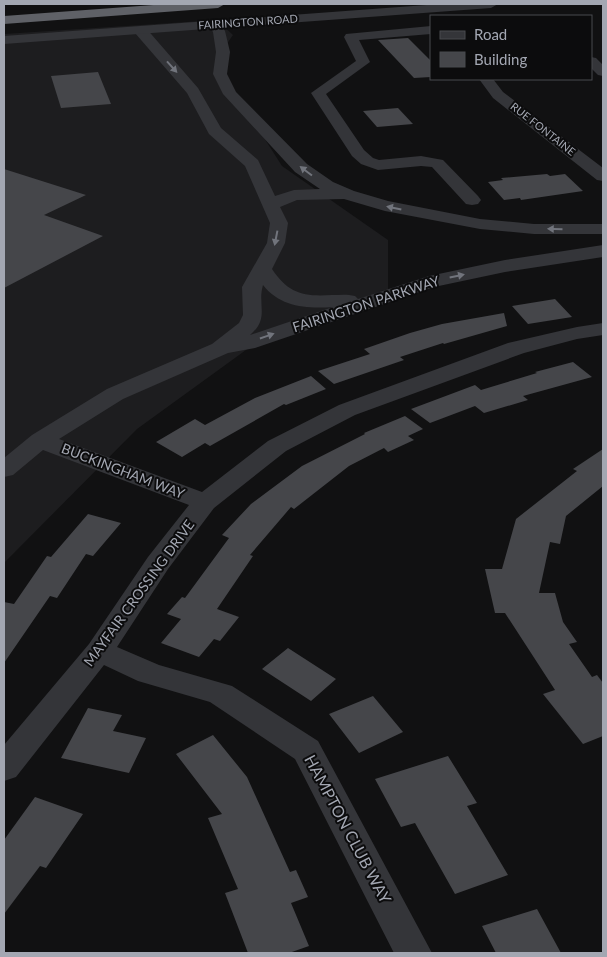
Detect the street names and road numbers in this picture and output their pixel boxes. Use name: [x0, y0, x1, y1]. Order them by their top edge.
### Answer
street label: FAIRINGTON ROAD: [198, 12, 298, 31]
street label: RUE FONTAINE: [508, 99, 578, 158]
street label: FAIRINGTON PARKWAY: [290, 272, 442, 335]
street label: BUCKINGHAM WAY: [59, 439, 187, 502]
street label: MAYFAIR CROSSING DRIVE: [80, 516, 197, 669]
street label: HAMPTON CLUB WAY: [301, 751, 396, 906]

